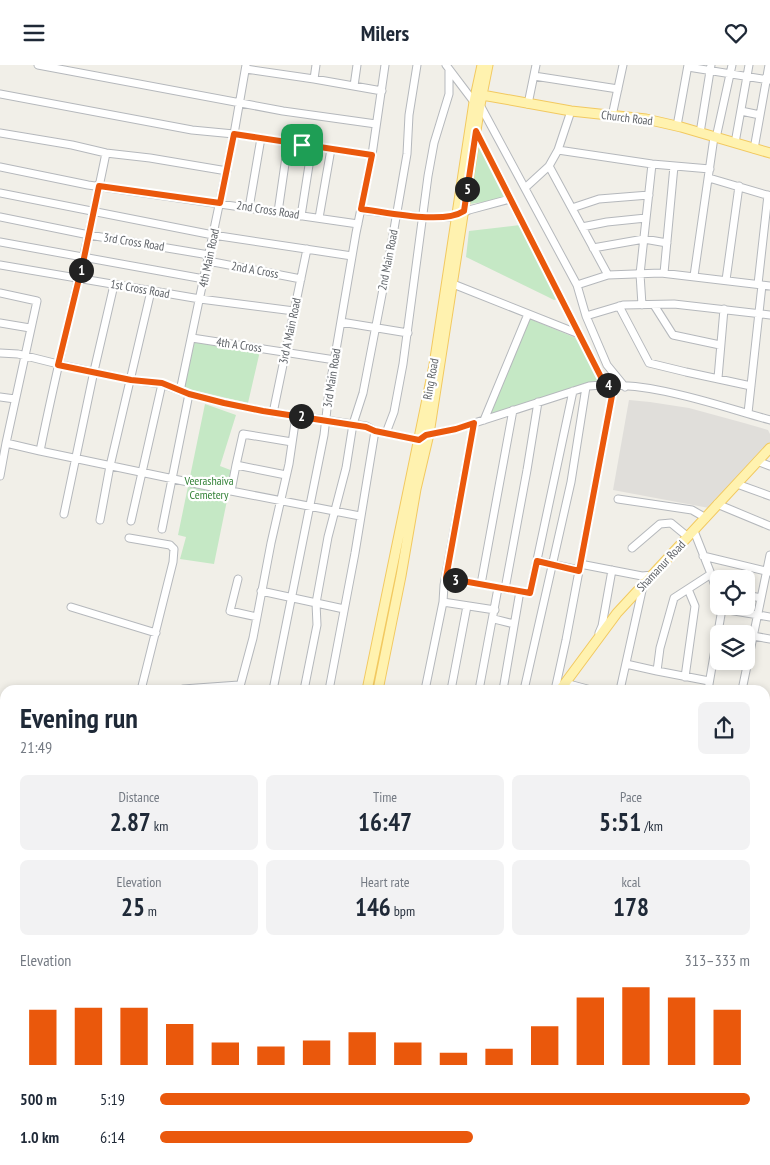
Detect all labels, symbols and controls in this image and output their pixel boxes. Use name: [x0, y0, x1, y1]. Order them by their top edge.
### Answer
icon: menu: [20, 19, 48, 47]
text: Milers: [361, 19, 409, 47]
icon: heart: [722, 19, 750, 47]
street label: Church Road: [600, 107, 654, 128]
pin: [281, 124, 323, 166]
icon: arrive: [288, 131, 316, 159]
pin: 5: [454, 177, 480, 201]
text: 5: [464, 180, 471, 198]
street label: 2nd Cross Road: [236, 197, 301, 222]
street label: 4th Main Road: [195, 227, 222, 289]
street label: 2nd Main Road: [374, 228, 401, 292]
street label: 3rd Cross Road: [103, 229, 166, 254]
pin: 1: [68, 257, 94, 283]
street label: 2nd A Cross: [230, 258, 280, 281]
text: 1: [78, 261, 85, 279]
street label: 1st Cross Road: [109, 276, 171, 301]
street label: 3rd A Main Road: [275, 296, 304, 365]
street label: 4th A Cross: [215, 334, 263, 355]
street label: 3rd Main Road: [319, 347, 344, 409]
street label: Ring Road: [419, 357, 442, 401]
pin: 4: [596, 373, 620, 397]
text: 4: [605, 376, 612, 394]
pin: 2: [288, 403, 314, 429]
text: 2: [298, 407, 305, 425]
park label: Veerashaiva Cemetery: [183, 473, 234, 502]
street label: Shamanur Road: [633, 537, 688, 594]
pin: 3: [442, 567, 468, 593]
map controls: [710, 570, 755, 670]
button: locate: [710, 570, 755, 615]
text: 3: [452, 571, 459, 589]
button: layers: [710, 625, 755, 670]
text: Evening run: [20, 699, 138, 736]
button: share: [698, 702, 750, 754]
text: 21:49: [20, 737, 52, 757]
text: Distance: [118, 788, 160, 806]
text: Time: [373, 788, 397, 806]
text: Pace: [620, 788, 642, 806]
text: 2.87: [110, 806, 151, 838]
text: 16:47: [358, 806, 412, 838]
text: 5:51: [599, 806, 641, 838]
text: km: [151, 817, 168, 835]
text: /km: [641, 817, 663, 835]
text: Elevation: [117, 873, 161, 891]
text: Heart rate: [361, 873, 409, 891]
text: kcal: [621, 873, 641, 891]
text: 25: [121, 891, 145, 923]
text: 146: [355, 891, 391, 923]
text: 178: [613, 891, 649, 923]
text: m: [145, 902, 157, 920]
text: bpm: [391, 902, 415, 920]
text: Elevation: [20, 950, 71, 970]
text: 313–333 m: [685, 950, 750, 970]
text: 500 m: [20, 1089, 57, 1109]
text: 5:19: [100, 1089, 125, 1109]
text: 1.0 km: [20, 1127, 59, 1147]
text: 6:14: [100, 1127, 125, 1147]

